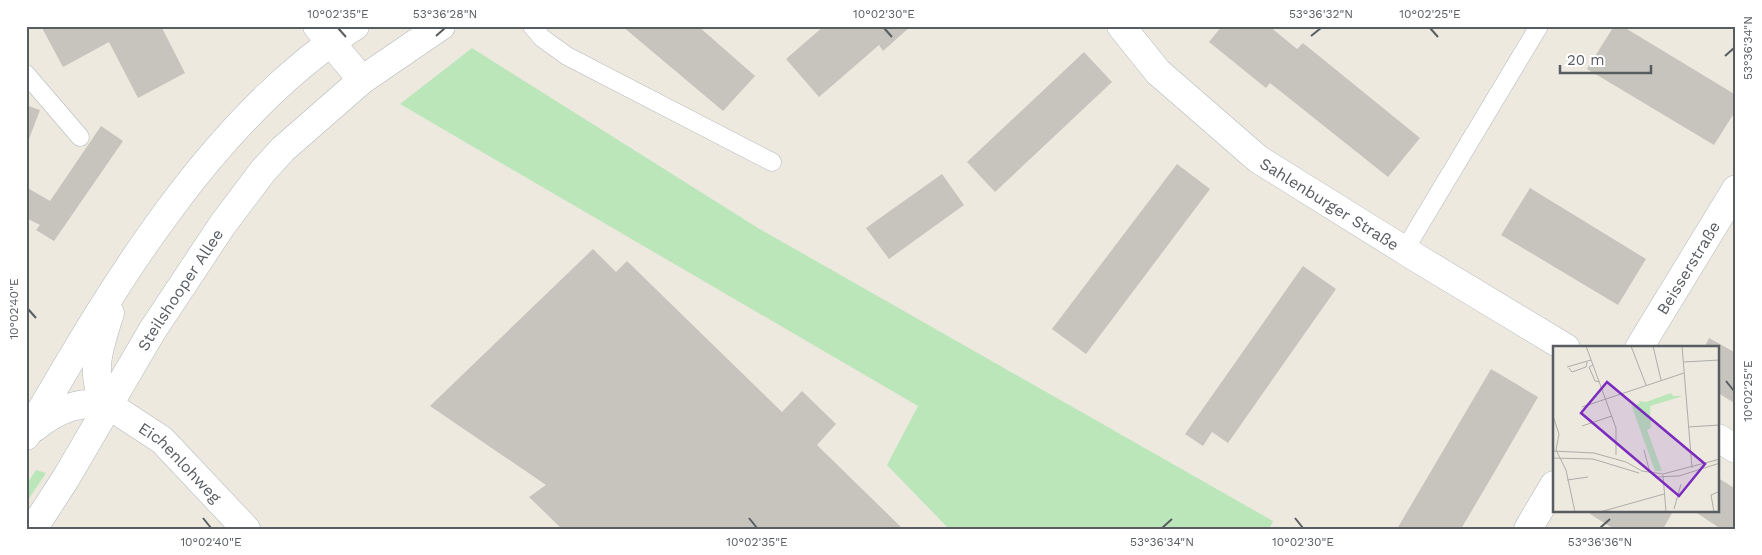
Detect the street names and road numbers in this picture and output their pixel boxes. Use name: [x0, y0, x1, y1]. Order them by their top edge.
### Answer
street label: Sahlenburger Straße: [1257, 153, 1403, 254]
street label: Beisserstraße: [1652, 218, 1724, 318]
street label: Steilshooper Allee: [133, 225, 227, 354]
street label: Eichenlohweg: [135, 418, 226, 507]

